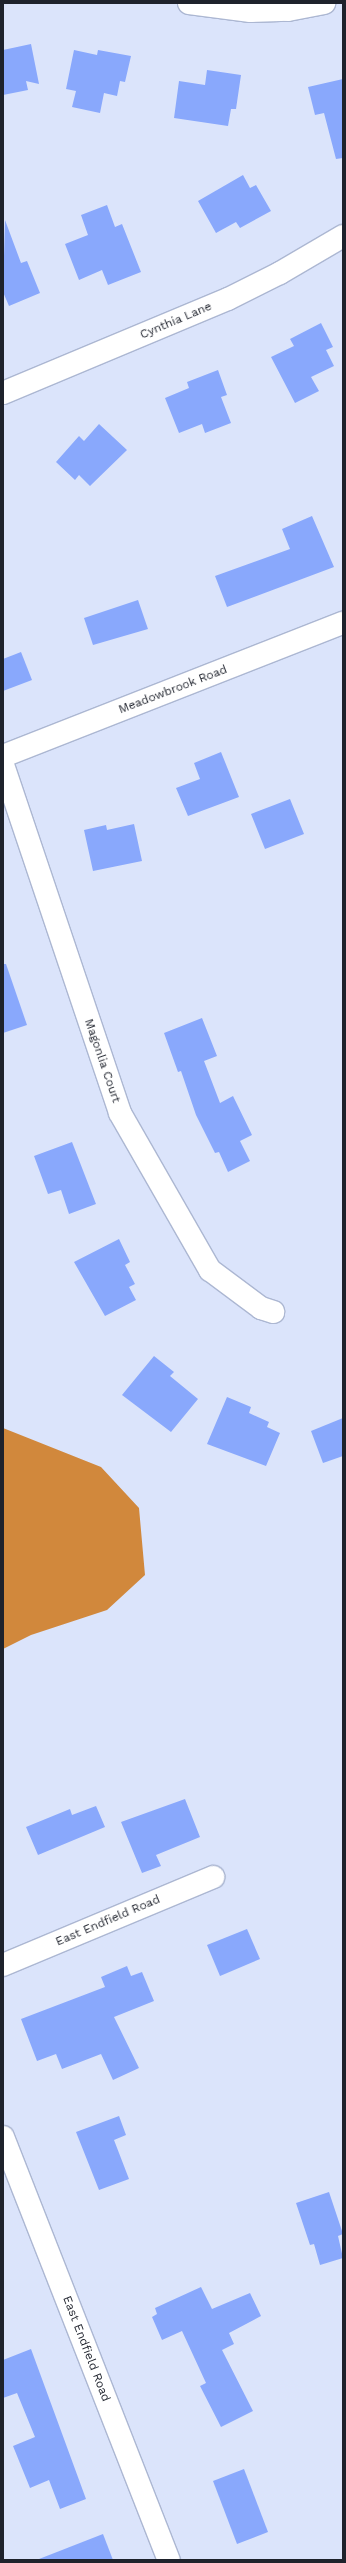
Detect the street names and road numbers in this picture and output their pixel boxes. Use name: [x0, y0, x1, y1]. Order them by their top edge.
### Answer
street label: Cynthia Lane: [138, 299, 214, 343]
street label: Meadowbrook Road: [117, 663, 229, 717]
street label: Magonlia Court: [81, 1017, 123, 1105]
street label: East Endfield Road: [54, 1893, 162, 1949]
street label: East Endfield Road: [59, 2294, 113, 2404]

